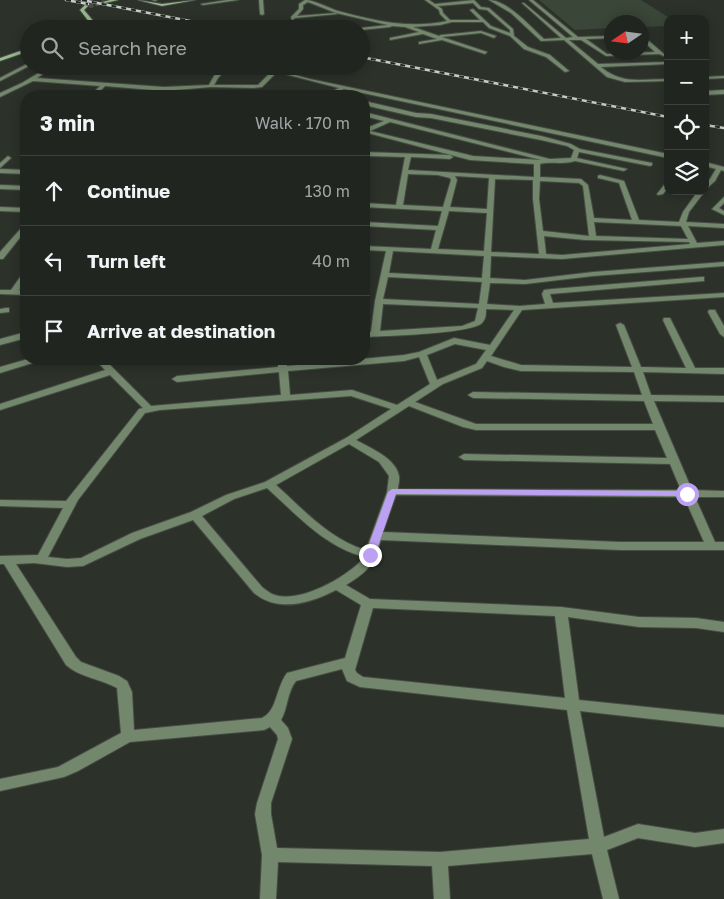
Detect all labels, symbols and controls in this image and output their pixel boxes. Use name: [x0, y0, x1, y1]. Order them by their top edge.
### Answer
north arrow: [604, 15, 649, 60]
map controls: [664, 15, 709, 195]
button: +: [664, 15, 709, 60]
search box: [20, 20, 370, 75]
icon: search: [38, 34, 66, 62]
text: Search here: [78, 36, 187, 59]
button: −: [664, 60, 709, 105]
button: locate: [664, 105, 709, 150]
text: 3 min: [40, 110, 95, 136]
text: Walk · 170 m: [255, 113, 350, 133]
button: layers: [664, 150, 709, 195]
icon: ahead: [40, 177, 68, 205]
text: Continue: [87, 179, 170, 202]
text: 130 m: [305, 181, 350, 201]
icon: left: [40, 247, 68, 275]
text: Turn left: [87, 249, 166, 272]
text: 40 m: [312, 251, 350, 271]
icon: arrive: [40, 317, 68, 345]
text: Arrive at destination: [87, 319, 275, 342]
route start: [676, 483, 699, 506]
route end: [359, 544, 382, 567]

